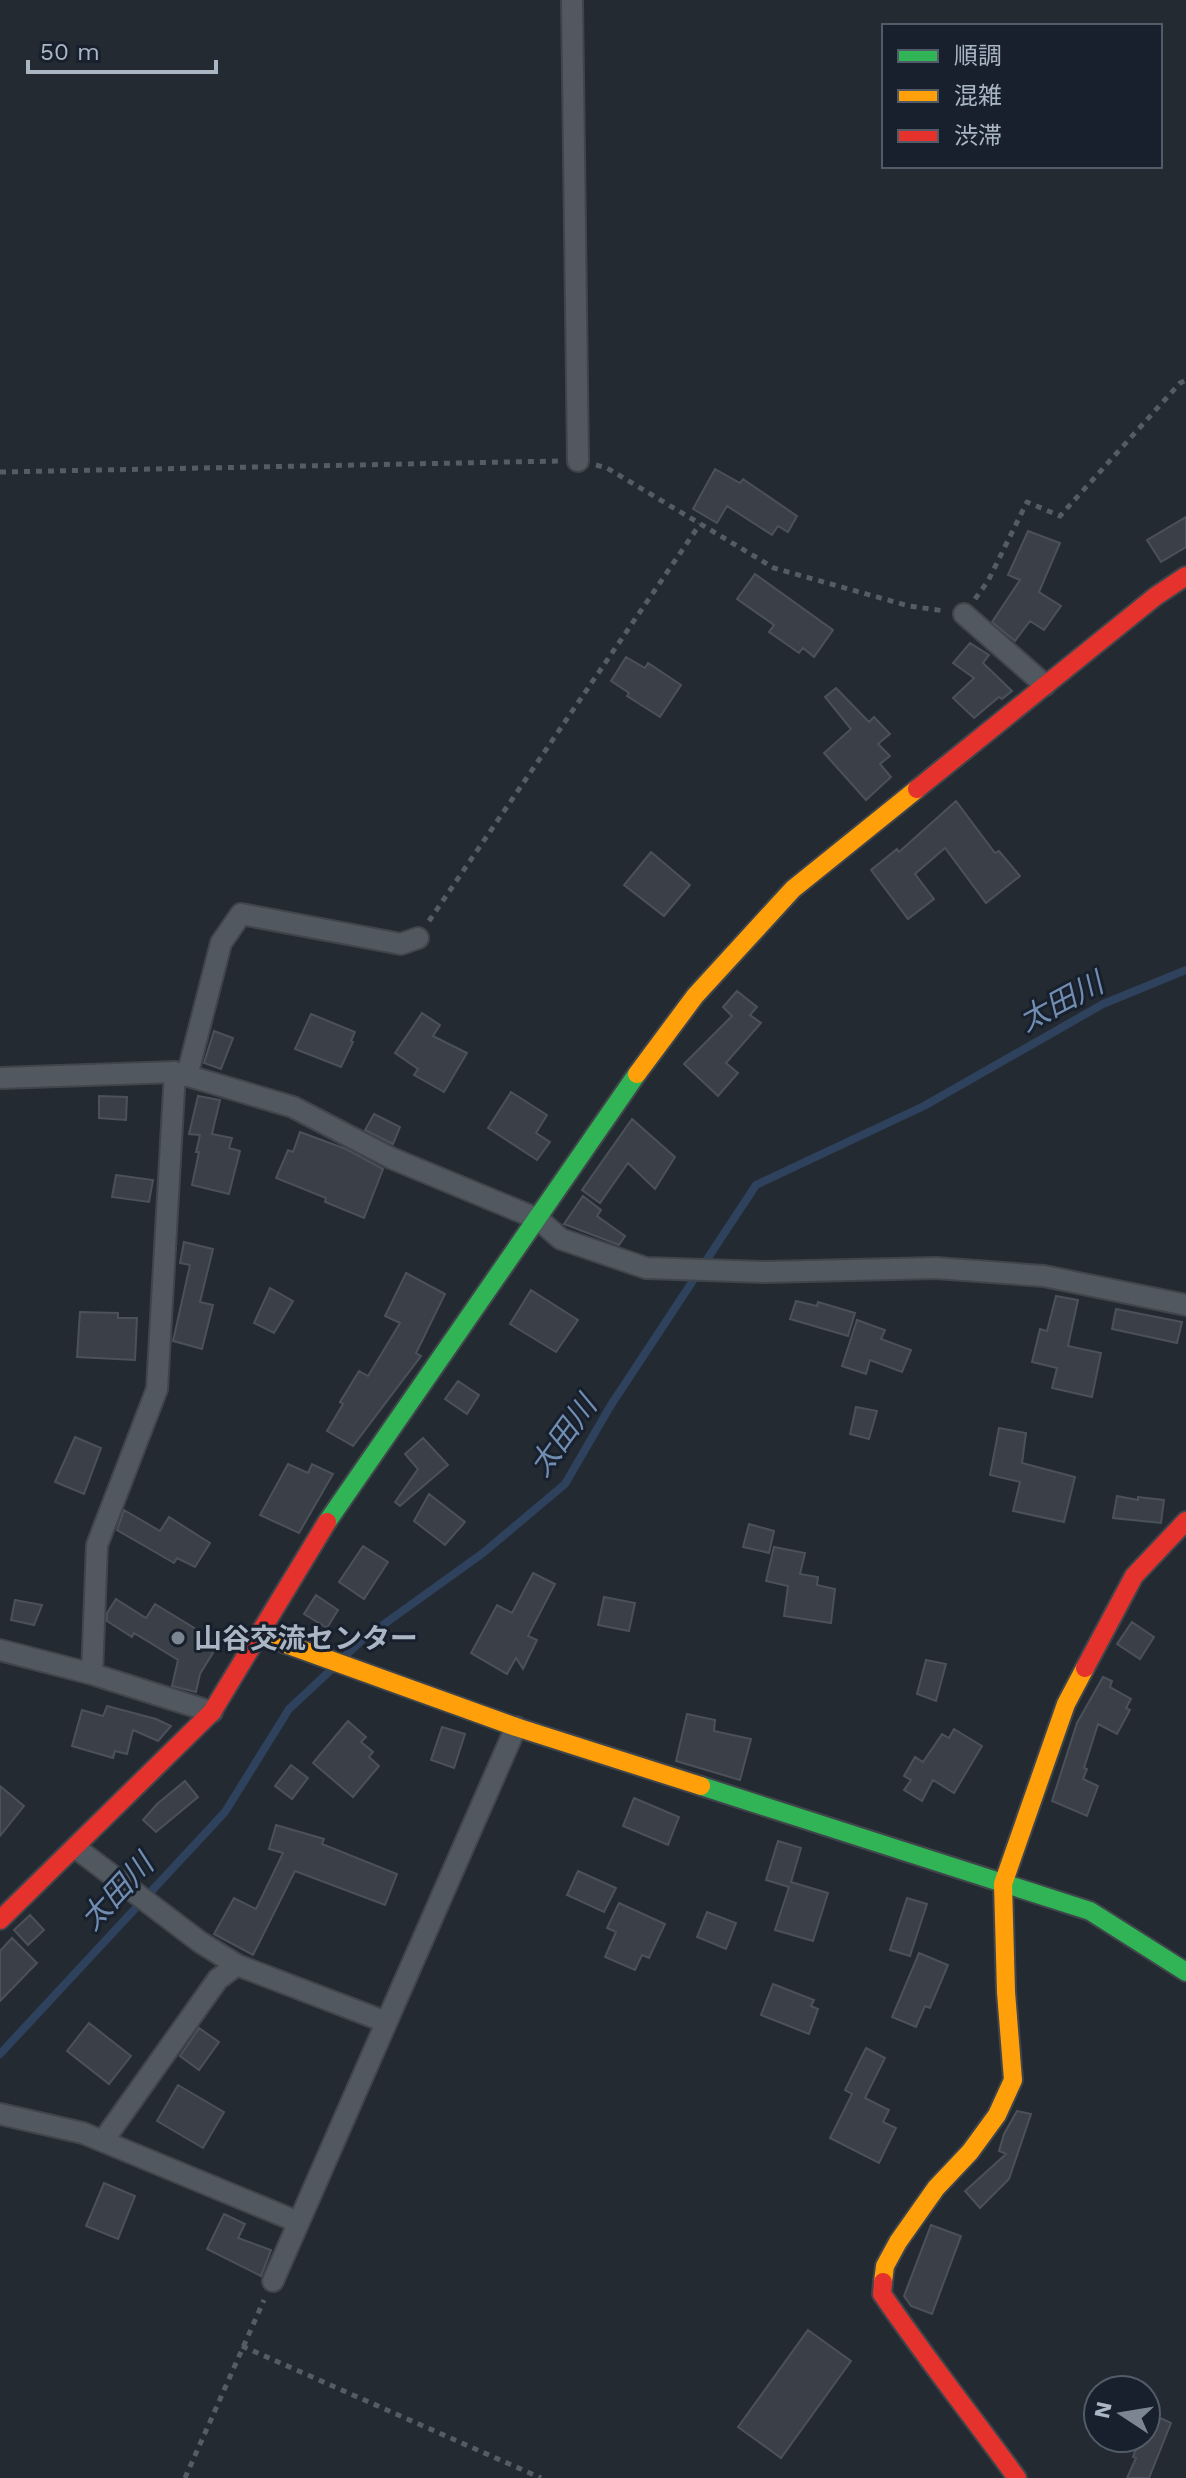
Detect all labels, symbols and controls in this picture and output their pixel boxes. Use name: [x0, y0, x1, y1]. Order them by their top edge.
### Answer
scale bar: [28, 24, 216, 74]
legend: [882, 24, 1162, 168]
text: 50 m: [40, 38, 100, 66]
text: 順調: [954, 42, 1002, 70]
text: 混雑: [954, 82, 1002, 110]
text: 渋滞: [954, 122, 1002, 150]
water label: 太田川: [1013, 964, 1111, 1038]
water label: 太田川: [522, 1387, 605, 1482]
place label: 山谷交流センター: [194, 1622, 418, 1655]
marker: 山谷交流センター: [169, 1629, 187, 1647]
water label: 太田川: [73, 1845, 162, 1937]
north arrow: [1082, 2374, 1162, 2454]
text: N: [1089, 2399, 1117, 2421]

